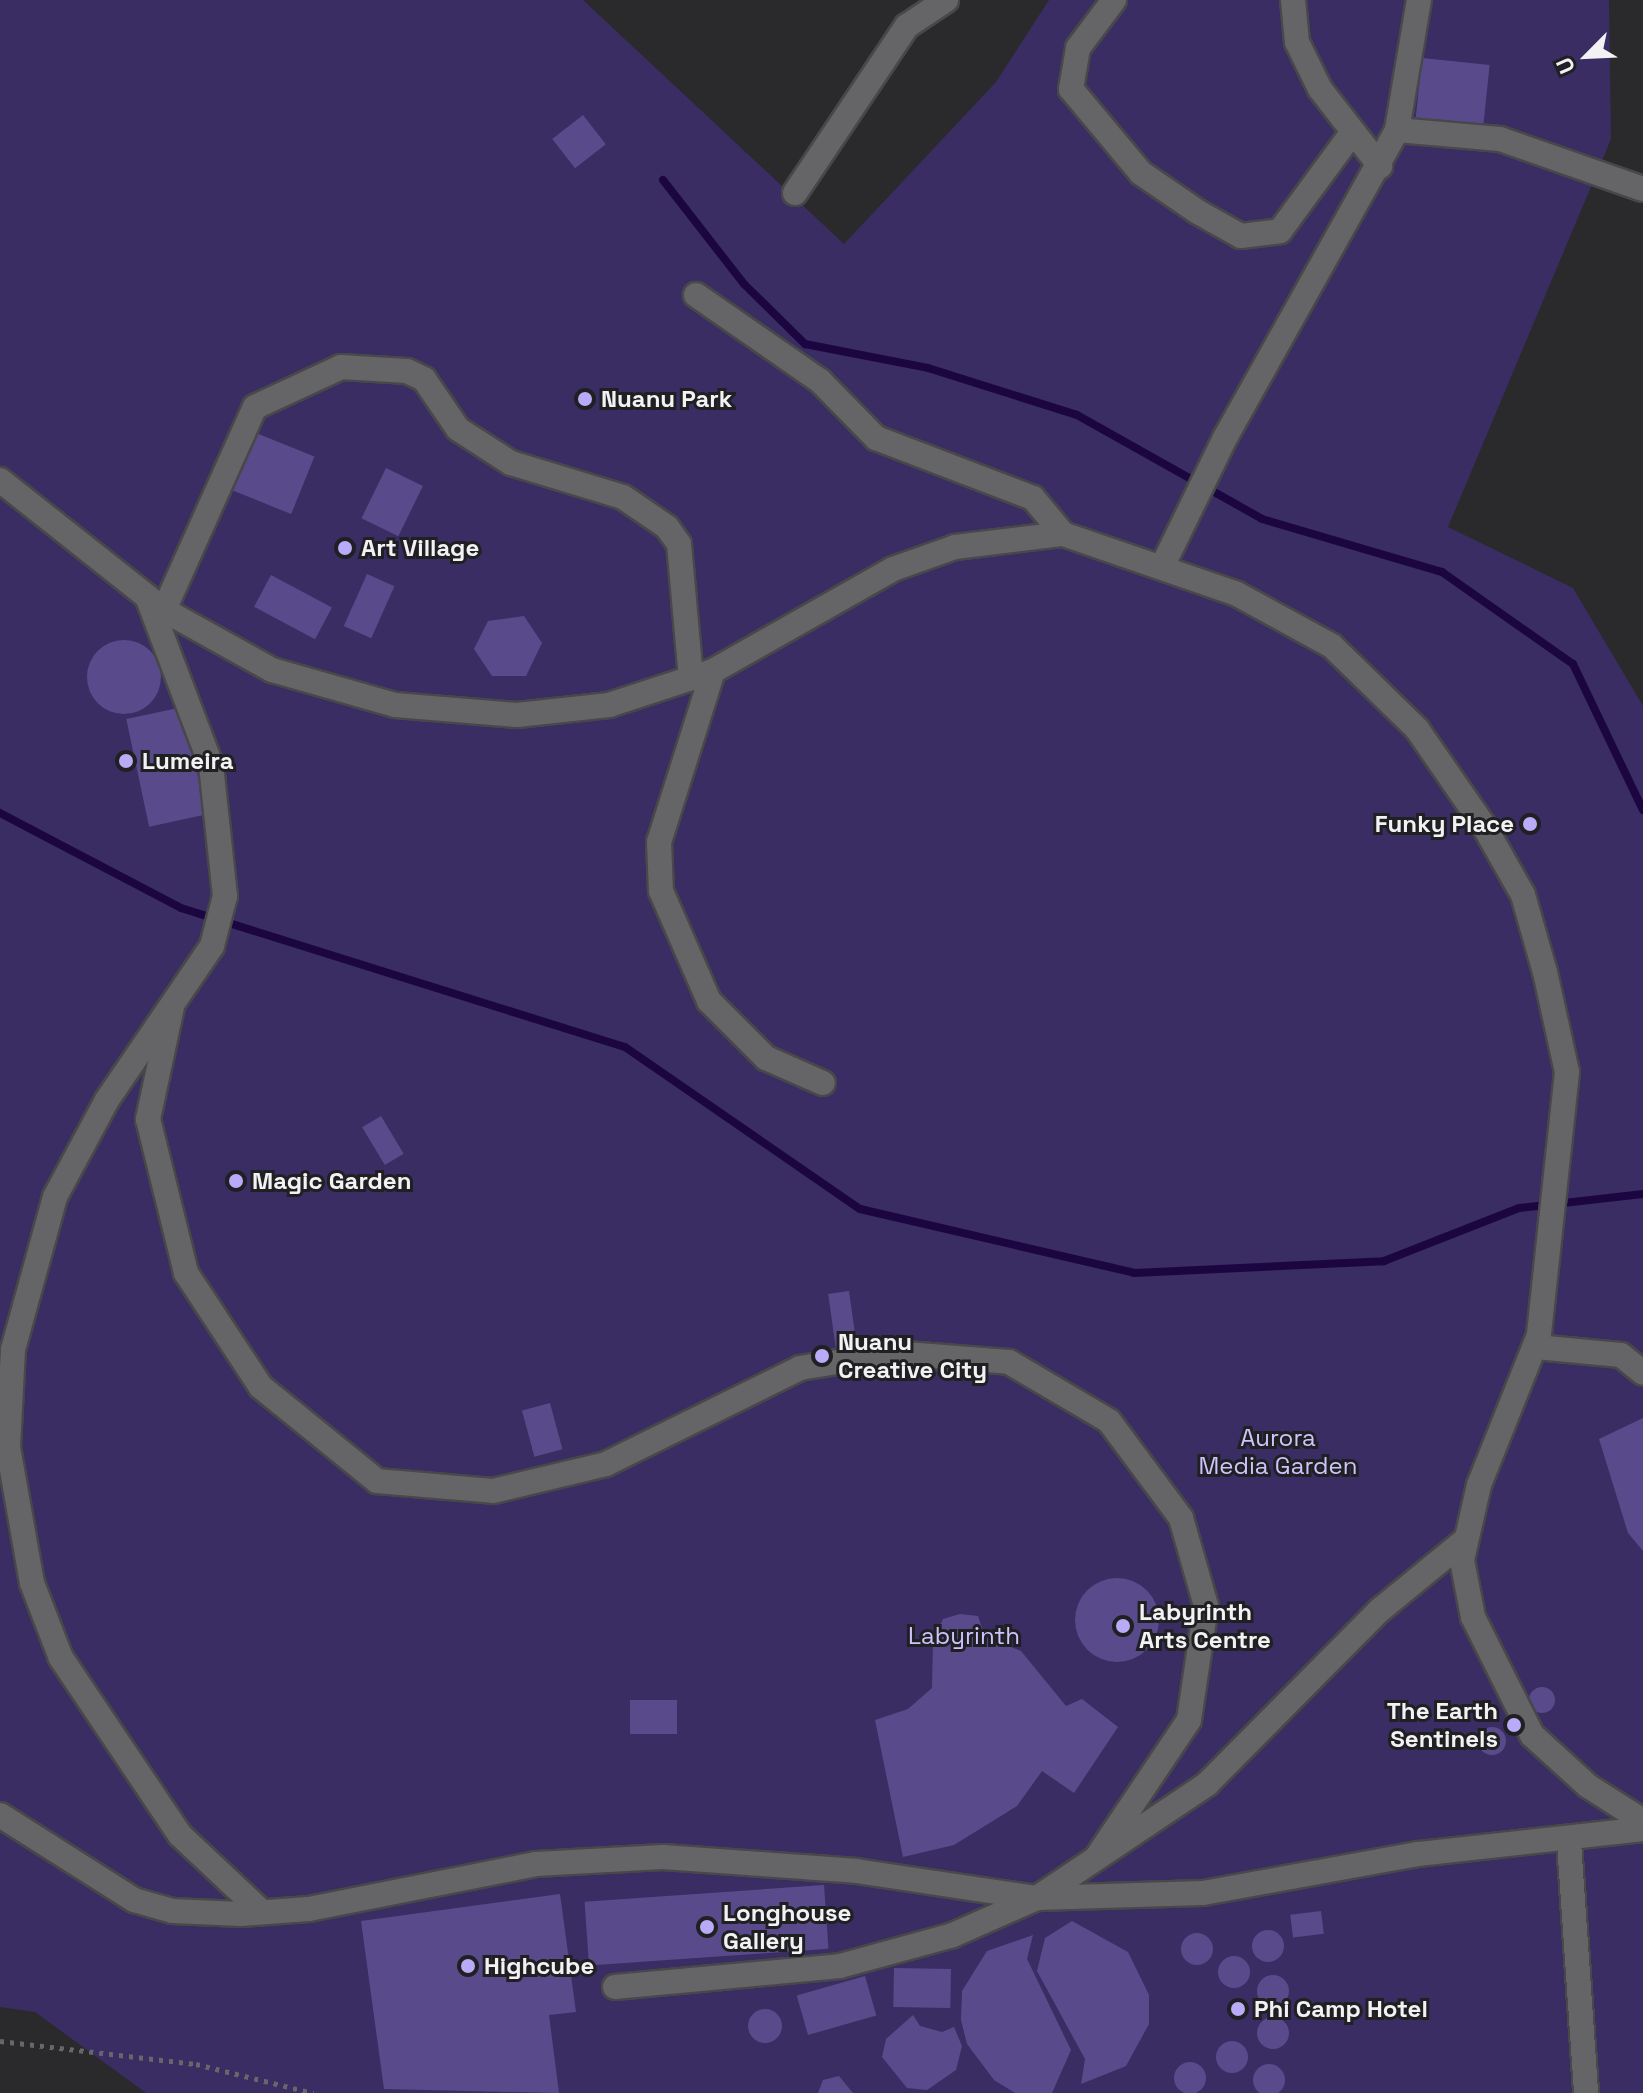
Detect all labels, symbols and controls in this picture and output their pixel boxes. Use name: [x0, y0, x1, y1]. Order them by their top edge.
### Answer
north arrow: [1547, 16, 1627, 96]
text: U: [1549, 53, 1581, 78]
place label: Nuanu Park: [601, 385, 732, 413]
marker: Nuanu Park: [576, 390, 594, 408]
place label: Art Village: [361, 534, 480, 562]
marker: Art Village: [336, 539, 354, 557]
place label: Lumeira: [142, 747, 234, 775]
marker: Lumeira: [117, 752, 135, 770]
place label: Funky Place: [1375, 810, 1514, 838]
marker: Funky Place: [1521, 815, 1539, 833]
place label: Magic Garden: [252, 1167, 411, 1195]
marker: Magic Garden: [227, 1172, 245, 1190]
place label: Nuanu Creative City: [838, 1328, 987, 1384]
marker: Nuanu Creative City: [813, 1347, 831, 1365]
park label: Aurora Media Garden: [1199, 1424, 1357, 1480]
place label: Labyrinth Arts Centre: [1139, 1598, 1271, 1654]
marker: Labyrinth Arts Centre: [1114, 1617, 1132, 1635]
park label: Labyrinth: [908, 1622, 1020, 1650]
place label: The Earth Sentinels: [1387, 1697, 1498, 1753]
marker: The Earth Sentinels: [1505, 1716, 1523, 1734]
place label: Longhouse Gallery: [723, 1899, 851, 1955]
marker: Longhouse Gallery: [698, 1918, 716, 1936]
place label: Highcube: [484, 1952, 594, 1980]
marker: Highcube: [459, 1957, 477, 1975]
place label: Phi Camp Hotel: [1254, 1995, 1428, 2023]
marker: Phi Camp Hotel: [1229, 2000, 1247, 2018]

